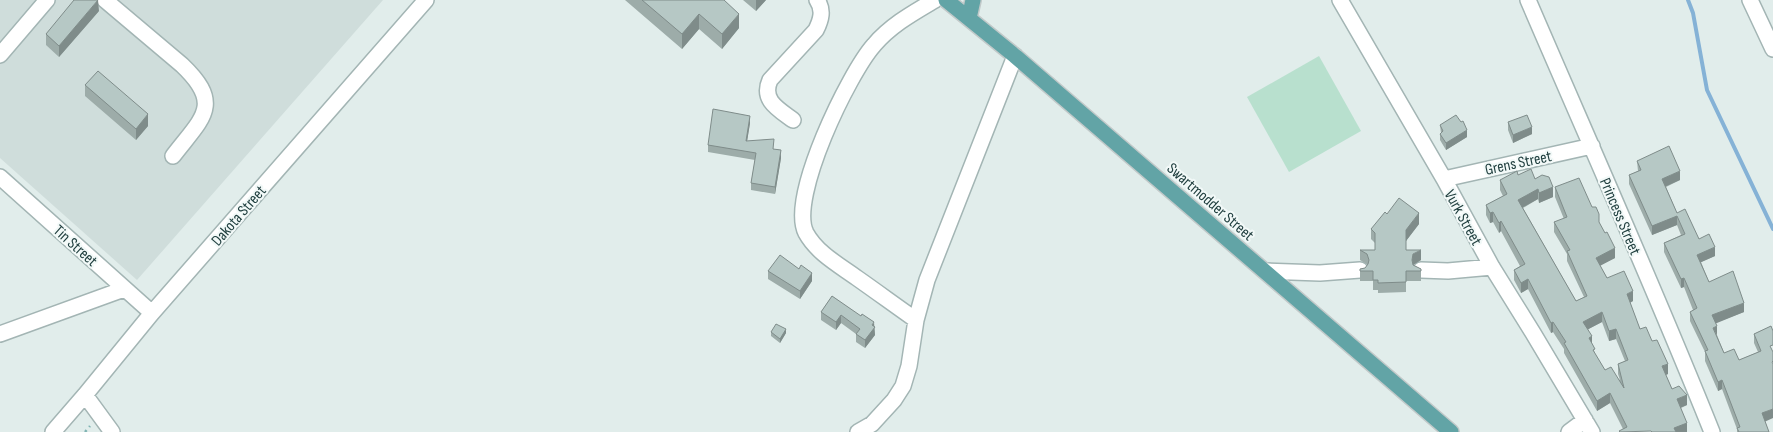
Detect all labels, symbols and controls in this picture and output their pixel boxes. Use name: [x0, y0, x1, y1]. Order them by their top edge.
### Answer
street label: Grens Street: [1483, 147, 1554, 180]
street label: Swartmodder Street: [1163, 159, 1257, 245]
street label: Princess Street: [1595, 175, 1644, 258]
street label: Dakota Street: [208, 182, 271, 250]
street label: Vurk Street: [1440, 187, 1486, 249]
street label: Tin Street: [49, 221, 101, 271]

